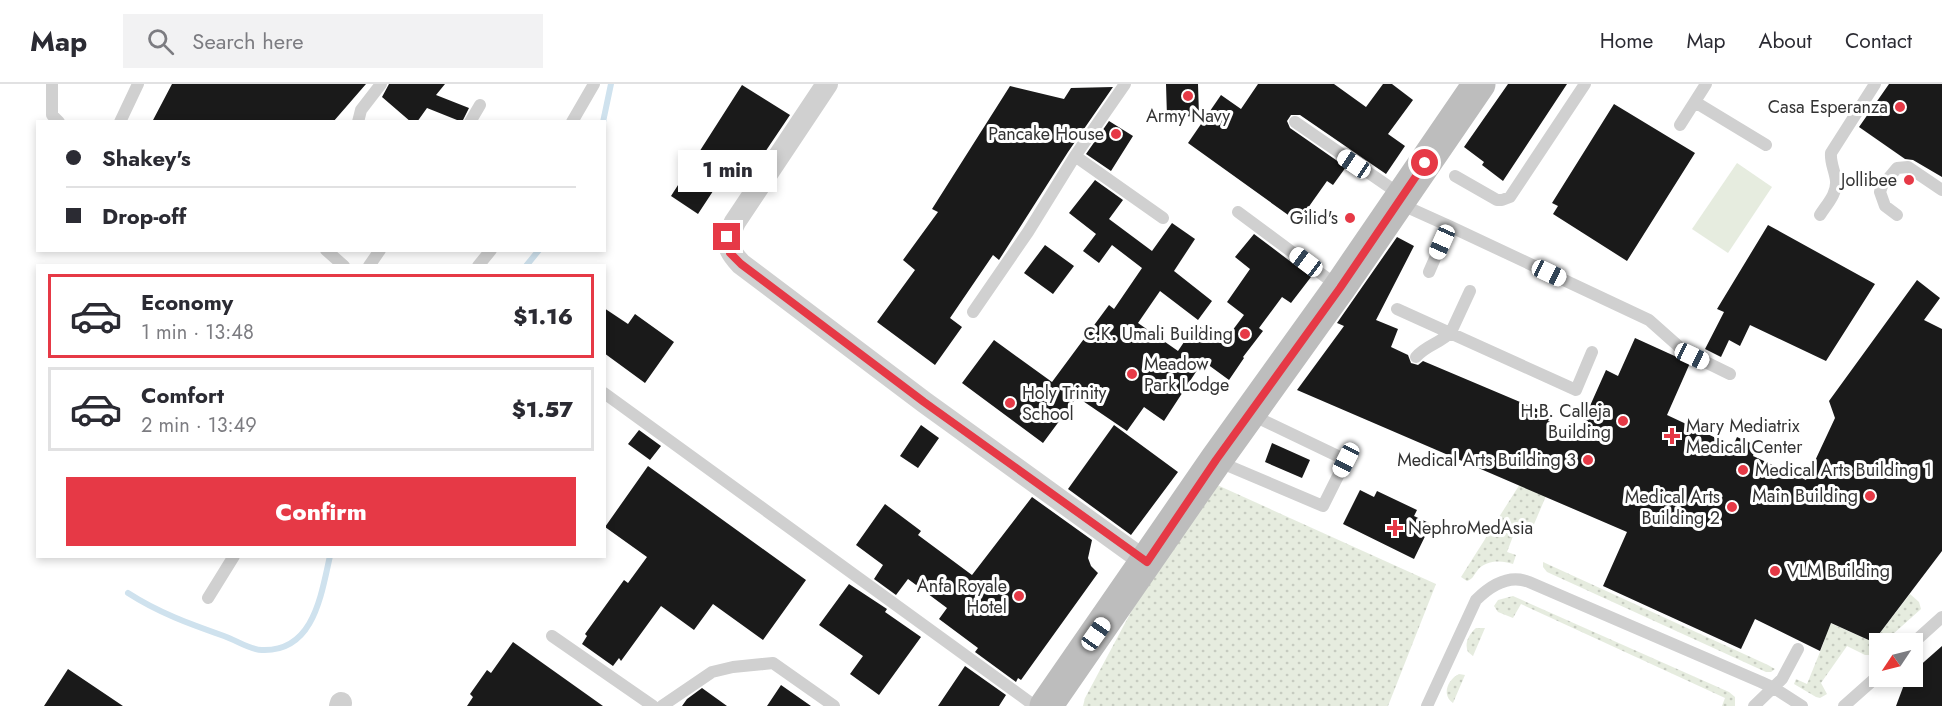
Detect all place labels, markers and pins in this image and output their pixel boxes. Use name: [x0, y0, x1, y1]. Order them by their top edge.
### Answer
marker: Army Navy: [1181, 89, 1195, 103]
place label: Casa Esperanza: [1768, 94, 1888, 120]
marker: Casa Esperanza: [1893, 100, 1907, 114]
place label: Army Navy: [1146, 103, 1230, 129]
place label: Pancake House: [988, 121, 1104, 147]
marker: Pancake House: [1109, 127, 1123, 141]
place label: Jollibee: [1839, 167, 1897, 193]
marker: Jollibee: [1902, 173, 1916, 187]
place label: Gilid's: [1290, 205, 1338, 231]
marker: Gilid's: [1343, 211, 1357, 225]
place label: C.K. Umali Building: [1083, 321, 1233, 347]
marker: C.K. Umali Building: [1238, 327, 1252, 341]
place label: Meadow Park Lodge: [1144, 351, 1229, 398]
marker: Meadow Park Lodge: [1125, 367, 1139, 381]
place label: Holy Trinity School: [1022, 380, 1106, 427]
marker: Holy Trinity School: [1003, 396, 1017, 410]
place label: H.B. Calleja Building: [1520, 398, 1611, 445]
place label: Mary Mediatrix Medical Center: [1686, 413, 1803, 460]
marker: H.B. Calleja Building: [1616, 414, 1630, 428]
marker: Mary Mediatrix Medical Center: [1663, 427, 1681, 445]
place label: Medical Arts Building 3: [1397, 447, 1576, 473]
marker: Medical Arts Building 3: [1581, 453, 1595, 467]
place label: Medical Arts Building 1: [1755, 457, 1932, 483]
marker: Medical Arts Building 1: [1736, 463, 1750, 477]
place label: Main Building: [1752, 483, 1858, 509]
place label: Medical Arts Building 2: [1625, 484, 1720, 531]
marker: Main Building: [1863, 489, 1877, 503]
marker: Medical Arts Building 2: [1725, 500, 1739, 514]
place label: NephroMedAsia: [1408, 515, 1533, 541]
marker: NephroMedAsia: [1386, 519, 1404, 537]
place label: VLM Building: [1787, 558, 1890, 584]
marker: VLM Building: [1768, 564, 1782, 578]
place label: Anfa Royale Hotel: [917, 573, 1007, 620]
marker: Anfa Royale Hotel: [1012, 589, 1026, 603]

